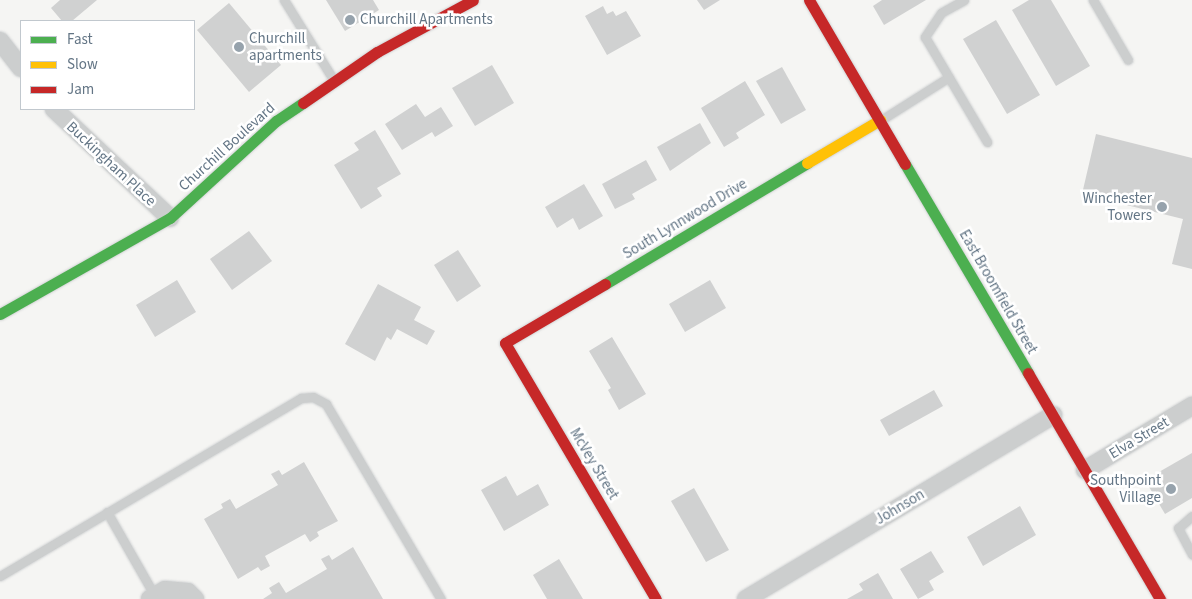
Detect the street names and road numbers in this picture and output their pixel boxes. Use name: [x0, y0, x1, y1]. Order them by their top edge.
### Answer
street label: Churchill Boulevard: [175, 99, 279, 195]
street label: Buckingham Place: [63, 118, 159, 210]
street label: South Lynnwood Drive: [620, 175, 750, 263]
street label: East Broomfield Street: [955, 227, 1041, 357]
street label: Elva Street: [1106, 413, 1172, 463]
street label: McVey Street: [566, 425, 622, 503]
street label: Johnson: [872, 485, 928, 529]

